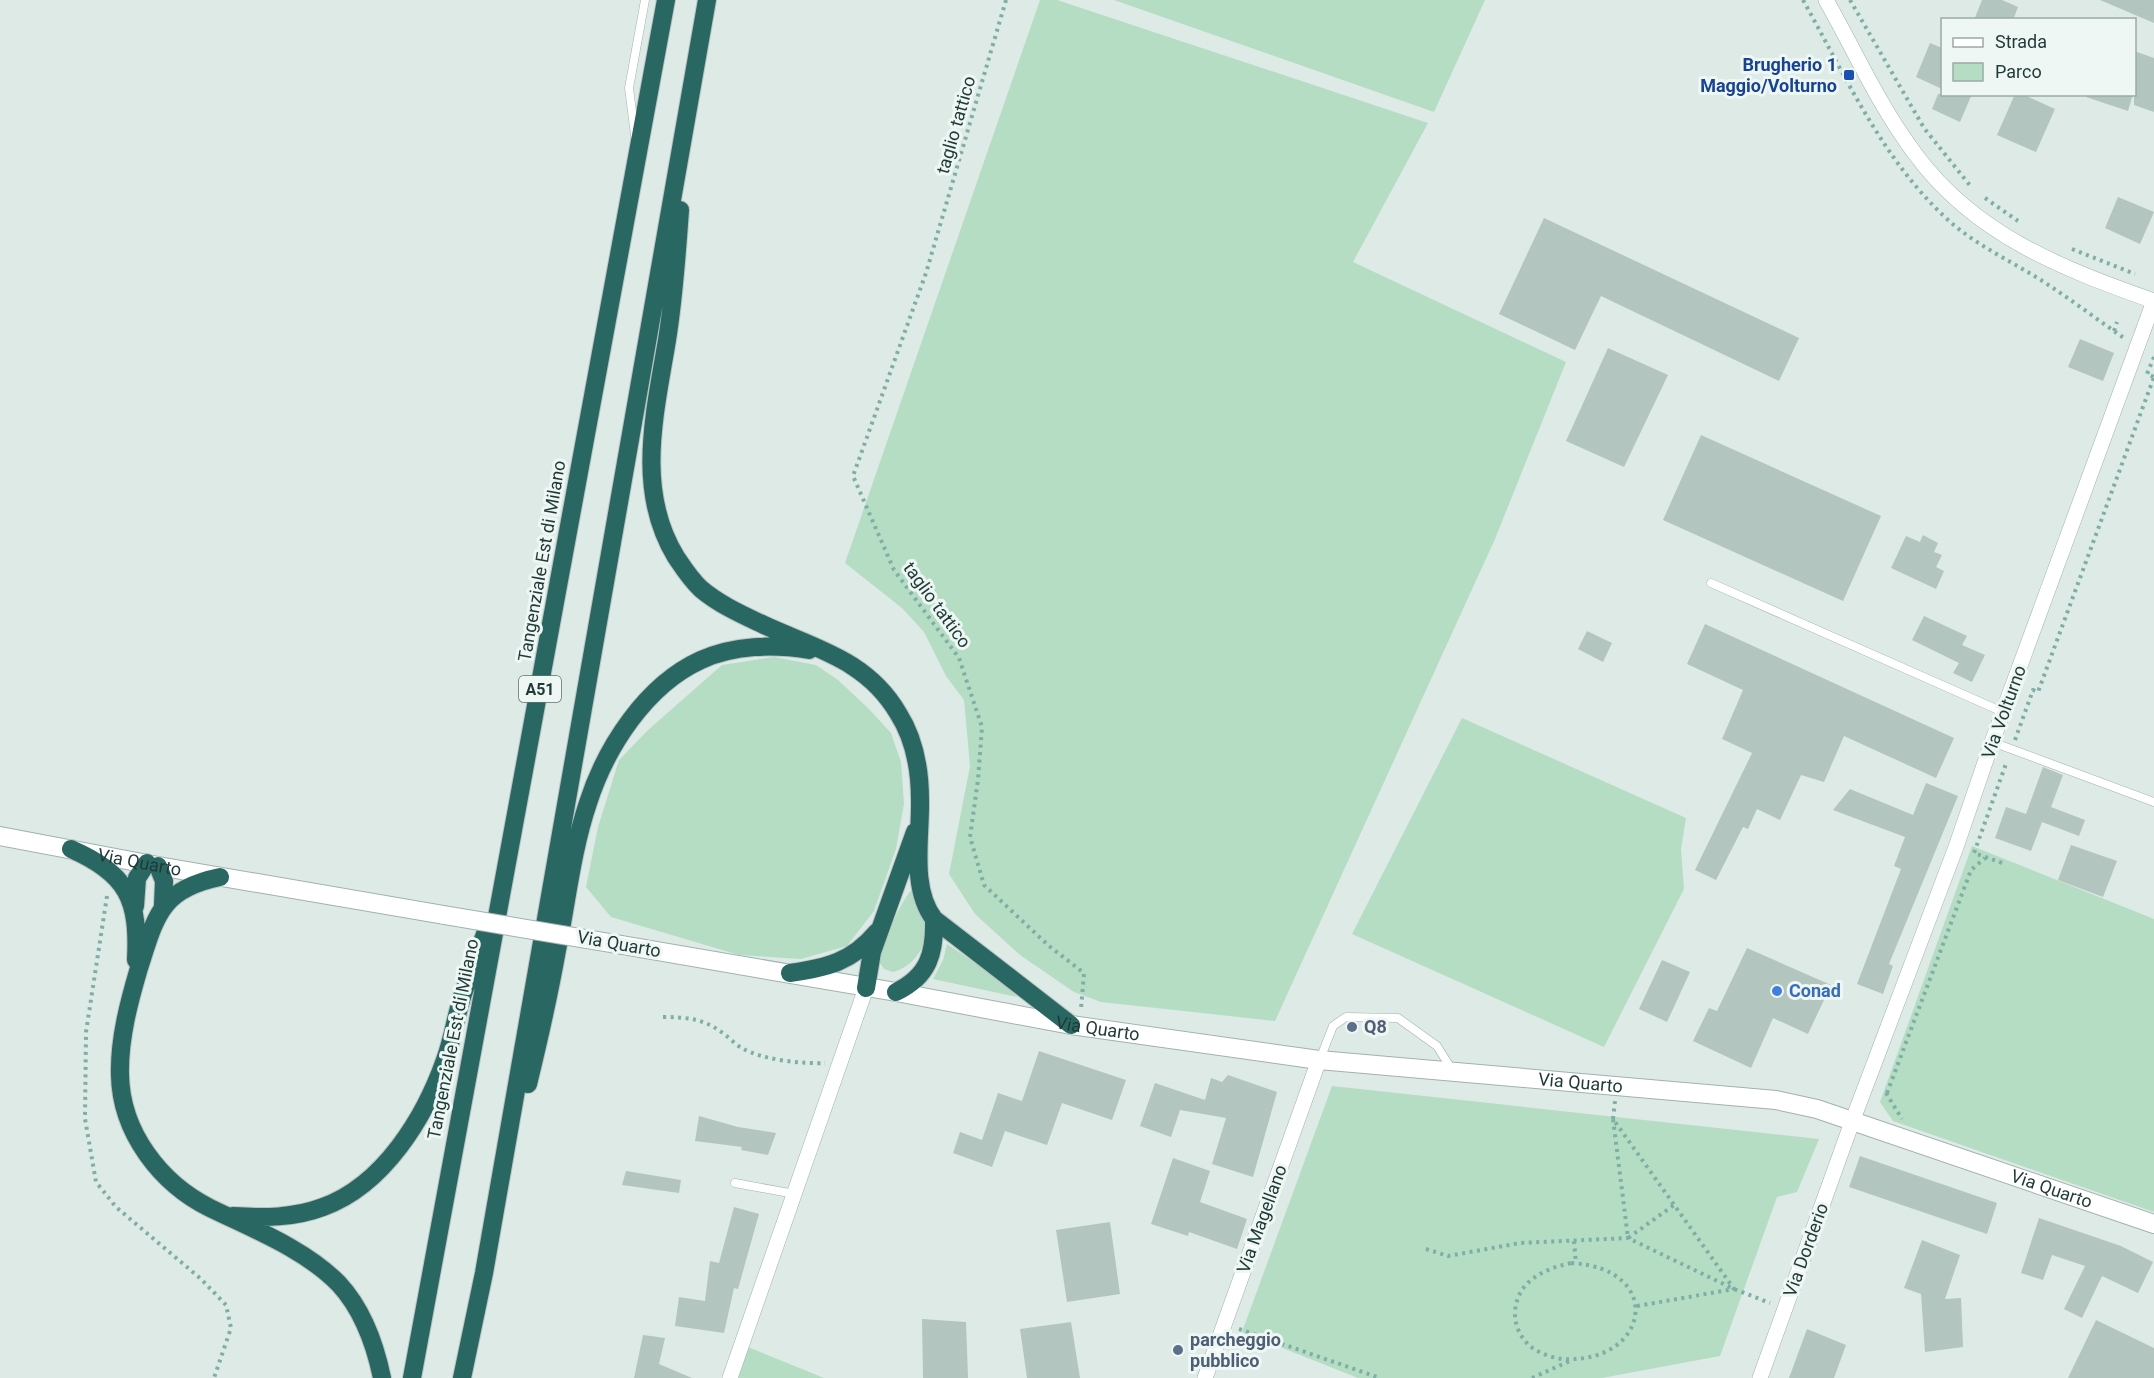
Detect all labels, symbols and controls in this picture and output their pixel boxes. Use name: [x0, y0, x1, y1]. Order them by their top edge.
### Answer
legend: [1941, 18, 2136, 96]
text: Strada: [1995, 31, 2047, 52]
place label: Brugherio 1 Maggio/Volturno: [1700, 54, 1837, 96]
text: Parco: [1995, 61, 2042, 82]
marker: Brugherio 1 Maggio/Volturno: [1842, 68, 1856, 82]
street label: taglio tattico: [932, 74, 980, 176]
street label: Tangenziale Est di Milano: [513, 459, 570, 663]
street label: taglio tattico: [899, 558, 976, 652]
street label: Via Volturno: [1977, 662, 2030, 761]
road number: A51: [519, 676, 561, 702]
street label: Via Quarto: [96, 844, 183, 880]
street label: Via Quarto: [576, 926, 663, 961]
street label: Tangenziale Est di Milano: [423, 937, 482, 1141]
place label: Conad: [1789, 980, 1841, 1001]
marker: Conad: [1770, 984, 1784, 998]
street label: Via Quarto: [1054, 1011, 1141, 1045]
place label: Q8: [1364, 1016, 1387, 1037]
marker: Q8: [1345, 1020, 1359, 1034]
street label: Via Quarto: [1537, 1068, 1624, 1097]
street label: Via Magellano: [1232, 1162, 1291, 1276]
street label: Via Quarto: [2008, 1165, 2095, 1212]
street label: Via Dorderio: [1779, 1200, 1832, 1300]
place label: parcheggio pubblico: [1190, 1329, 1281, 1371]
marker: parcheggio pubblico: [1171, 1343, 1185, 1357]

